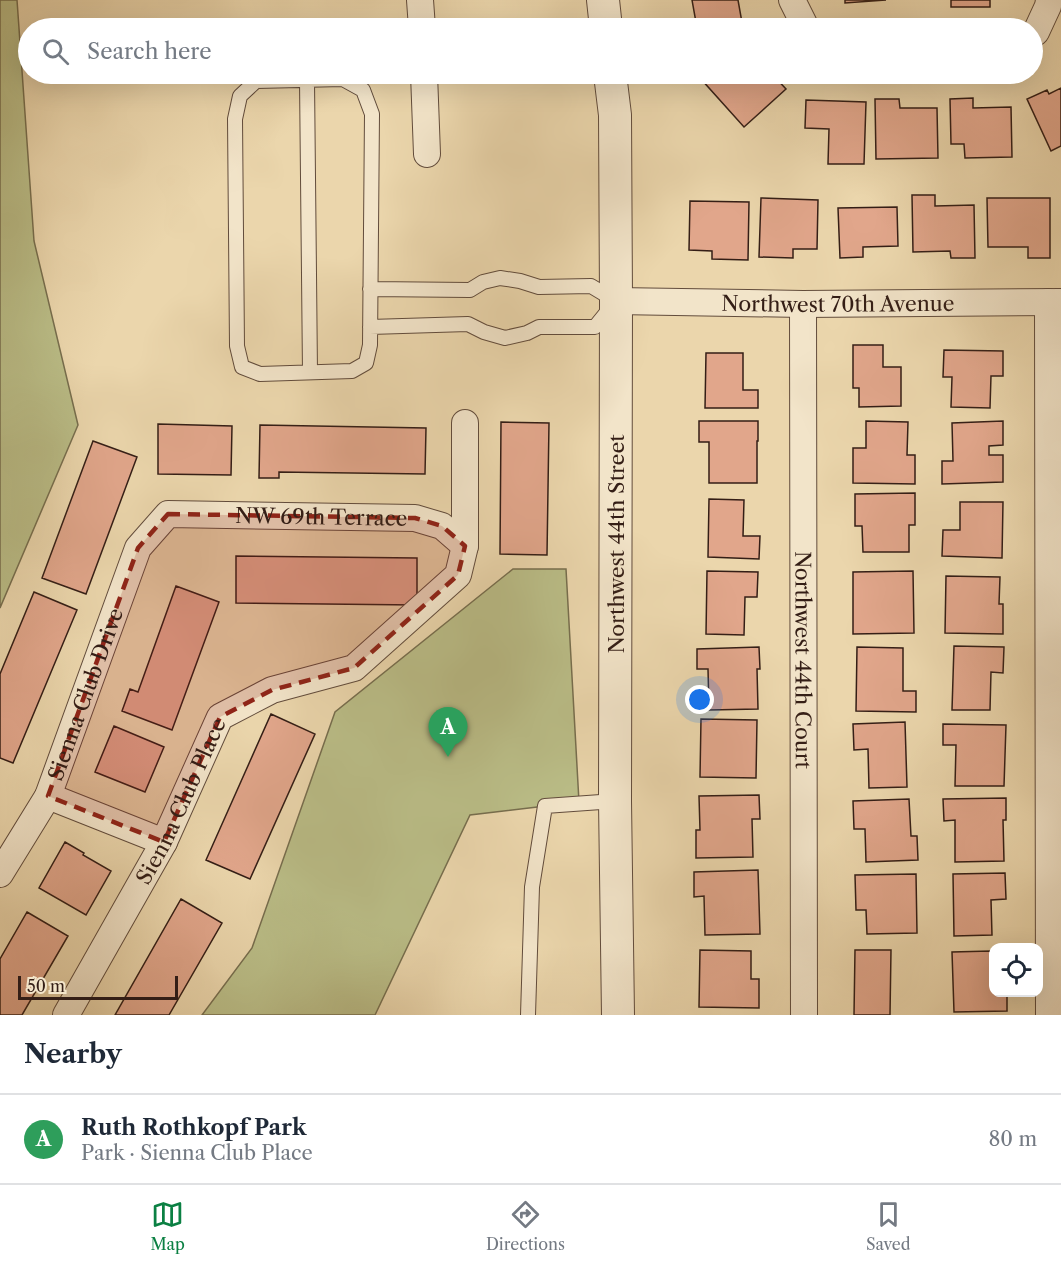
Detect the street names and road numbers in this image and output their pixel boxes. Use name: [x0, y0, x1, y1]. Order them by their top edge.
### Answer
street label: Northwest 70th Avenue: [721, 290, 955, 317]
street label: Northwest 44th Street: [604, 434, 629, 654]
street label: NW 69th Terrace: [235, 503, 408, 530]
street label: Northwest 44th Court: [791, 551, 816, 770]
street label: Sienna Club Drive: [42, 604, 128, 784]
street label: Sienna Club Place: [130, 714, 231, 889]

